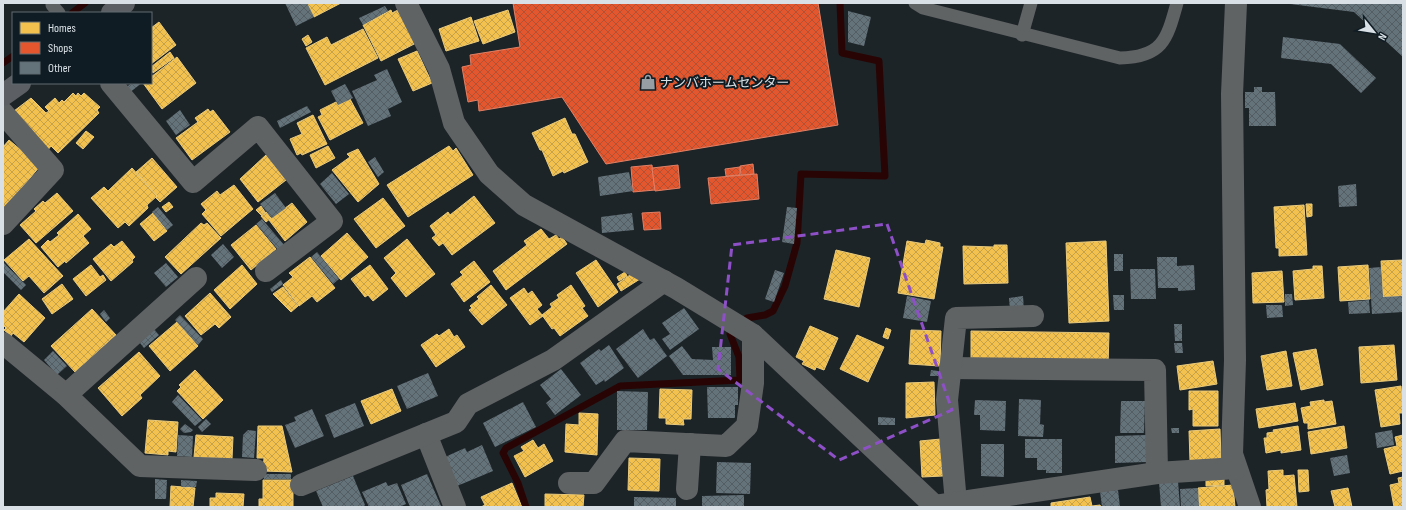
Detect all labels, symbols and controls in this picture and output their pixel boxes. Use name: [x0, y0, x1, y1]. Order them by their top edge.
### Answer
legend: [12, 12, 152, 84]
north arrow: [1354, 12, 1394, 52]
text: Homes: [48, 21, 76, 36]
text: N: [1375, 31, 1389, 43]
text: Shops: [48, 41, 73, 56]
text: Other: [48, 61, 72, 76]
shop icon: ナンバホームセンター: [639, 73, 657, 91]
place label: ナンバホームセンター: [660, 75, 790, 91]

